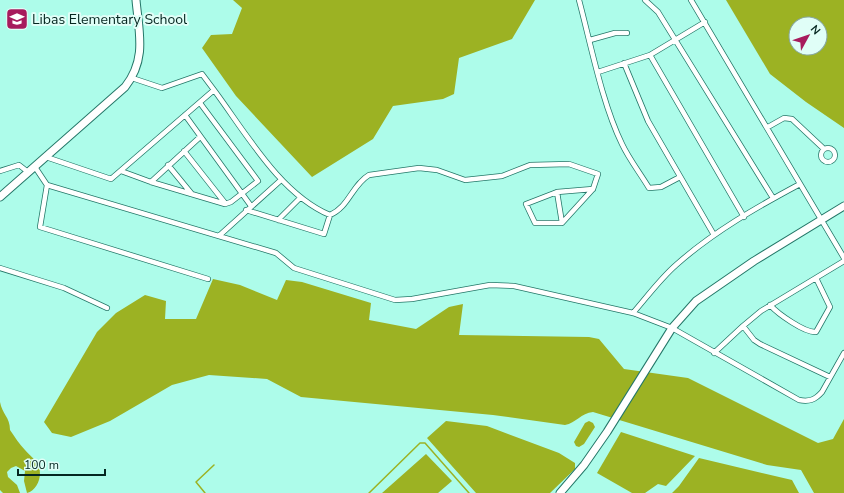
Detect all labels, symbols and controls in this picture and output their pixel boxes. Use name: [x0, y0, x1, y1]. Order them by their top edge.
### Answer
school or university icon: Libas Elementary School: [4, 6, 30, 32]
place label: Libas Elementary School: [32, 10, 188, 29]
north arrow: [788, 16, 828, 56]
text: N: [807, 22, 824, 38]
scale bar: [18, 451, 105, 477]
text: 100 m: [24, 457, 59, 473]

